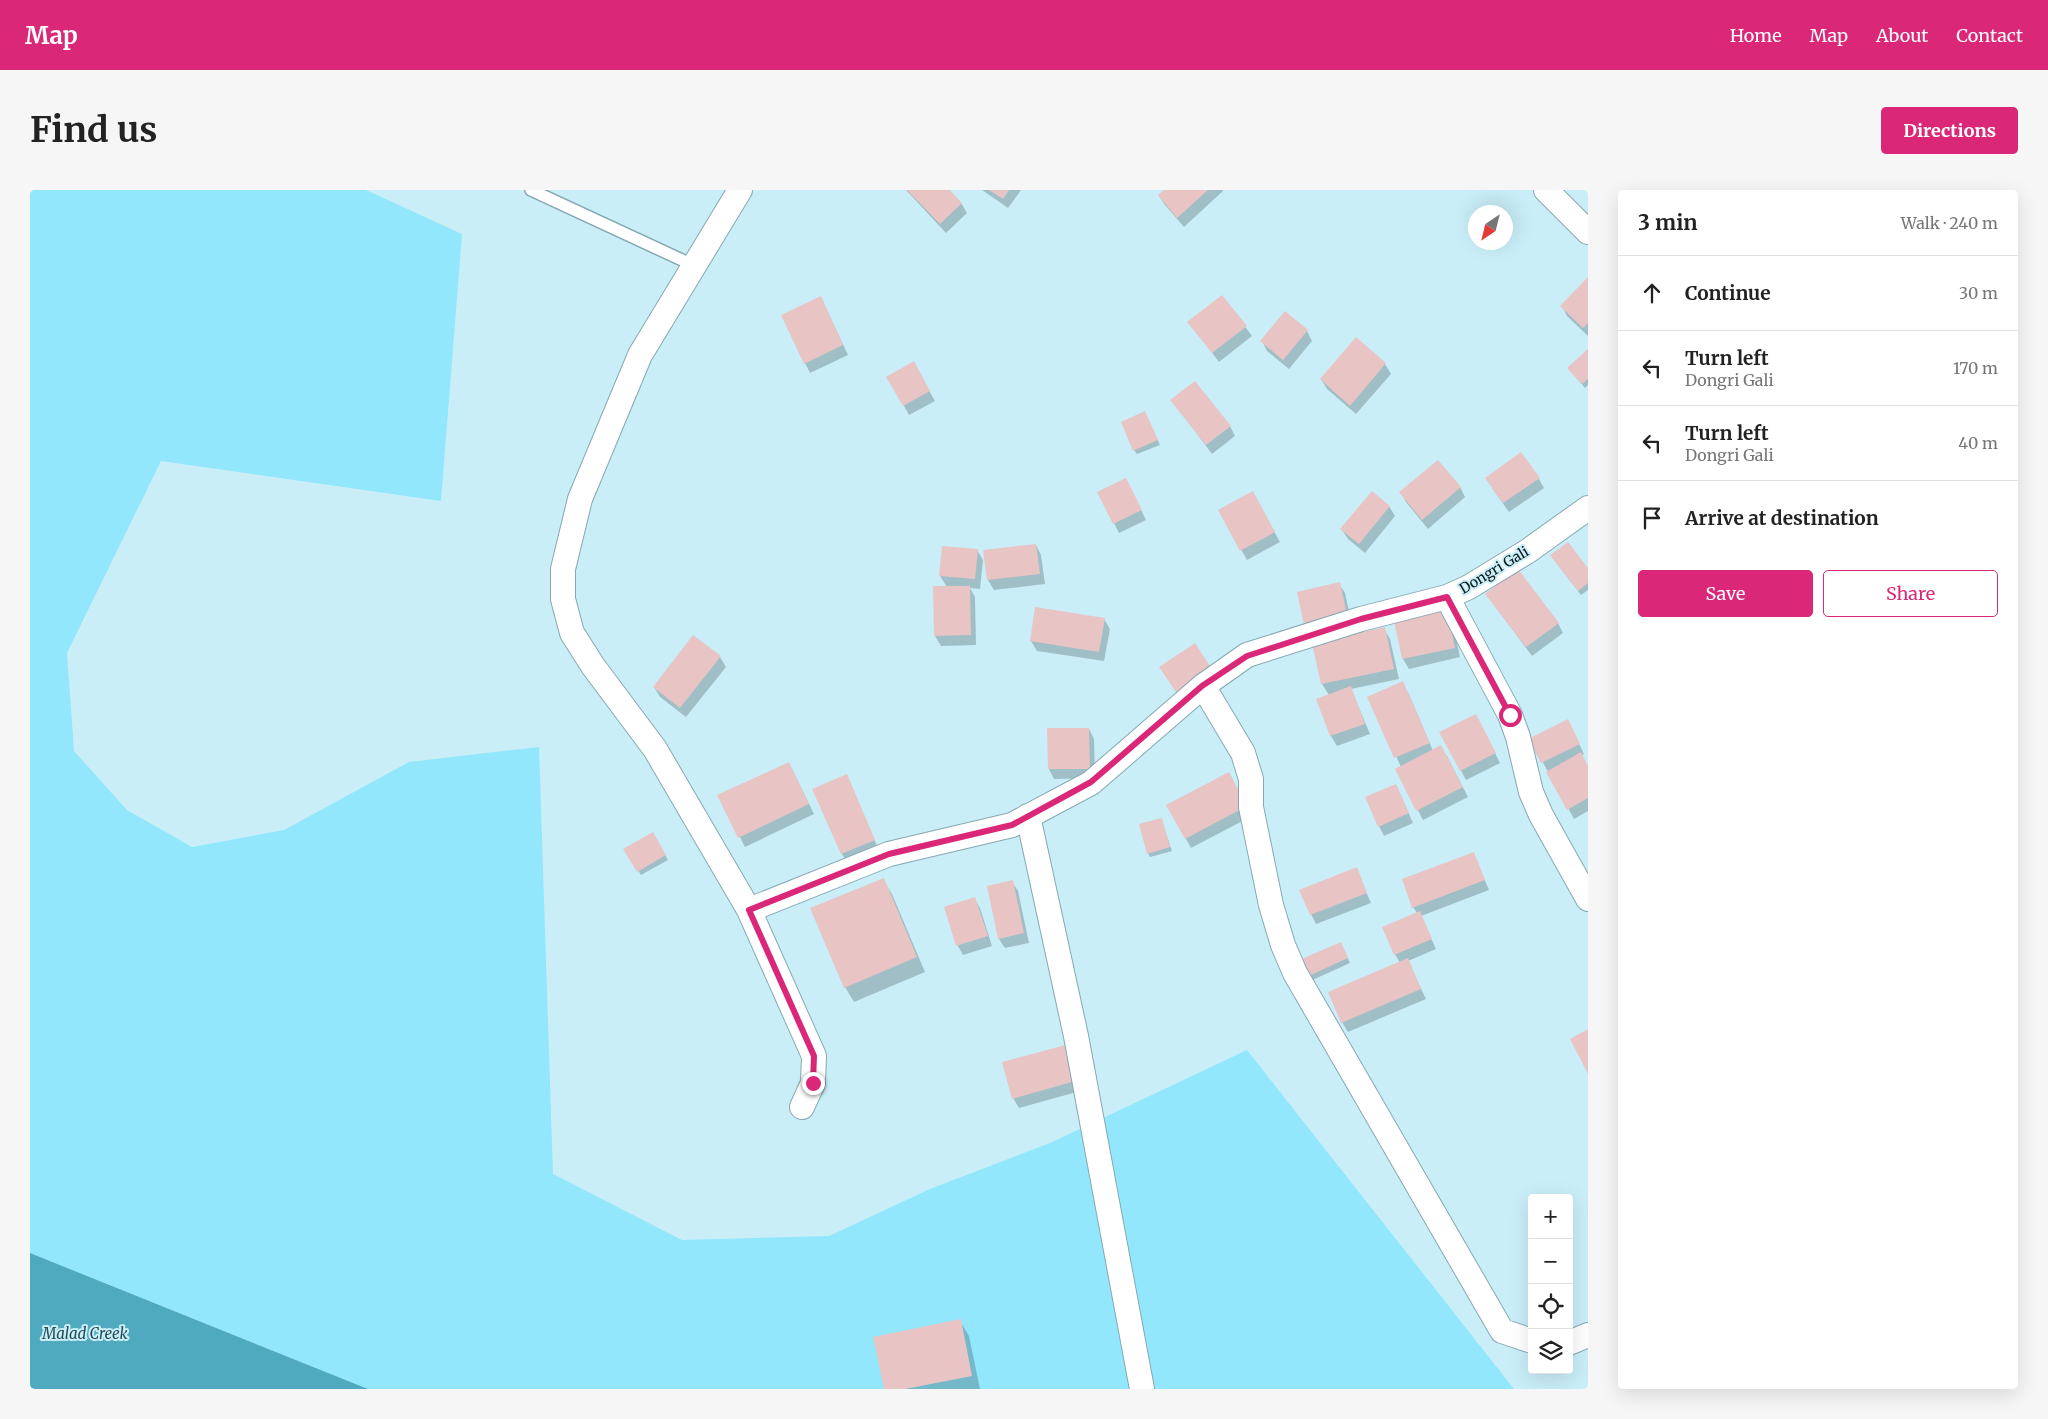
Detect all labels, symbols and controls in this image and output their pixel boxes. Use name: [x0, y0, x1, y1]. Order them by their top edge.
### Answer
text: Map: [25, 20, 78, 51]
text: Home: [1730, 24, 1782, 47]
text: Map: [1810, 24, 1848, 47]
text: About: [1876, 24, 1928, 47]
text: Contact: [1956, 24, 2023, 47]
button: Directions: [1881, 107, 2018, 154]
text: Find us: [30, 108, 157, 152]
north arrow: [1468, 205, 1513, 250]
text: 3 min: [1638, 209, 1697, 236]
text: Walk · 240 m: [1901, 213, 1998, 233]
icon: ahead: [1638, 279, 1666, 307]
text: Continue: [1685, 281, 1771, 305]
text: 30 m: [1959, 283, 1998, 303]
text: Turn left: [1685, 346, 1769, 370]
icon: left: [1638, 354, 1666, 382]
text: 170 m: [1953, 358, 1998, 378]
text: Dongri Gali: [1685, 370, 1774, 390]
text: Turn left: [1685, 421, 1769, 445]
icon: left: [1638, 429, 1666, 457]
text: 40 m: [1958, 433, 1998, 453]
text: Dongri Gali: [1685, 445, 1774, 465]
icon: arrive: [1638, 504, 1666, 532]
text: Arrive at destination: [1685, 506, 1879, 530]
street label: Dongri Gali: [1456, 542, 1532, 598]
button: Save: [1638, 570, 1813, 617]
button: Share: [1823, 570, 1998, 617]
route start: [1499, 704, 1522, 727]
route end: [802, 1072, 825, 1095]
map controls: [1528, 1194, 1573, 1374]
button: +: [1528, 1194, 1573, 1239]
button: −: [1528, 1239, 1573, 1284]
button: locate: [1528, 1284, 1573, 1329]
water label: Malad Creek: [41, 1324, 128, 1343]
button: layers: [1528, 1329, 1573, 1374]

